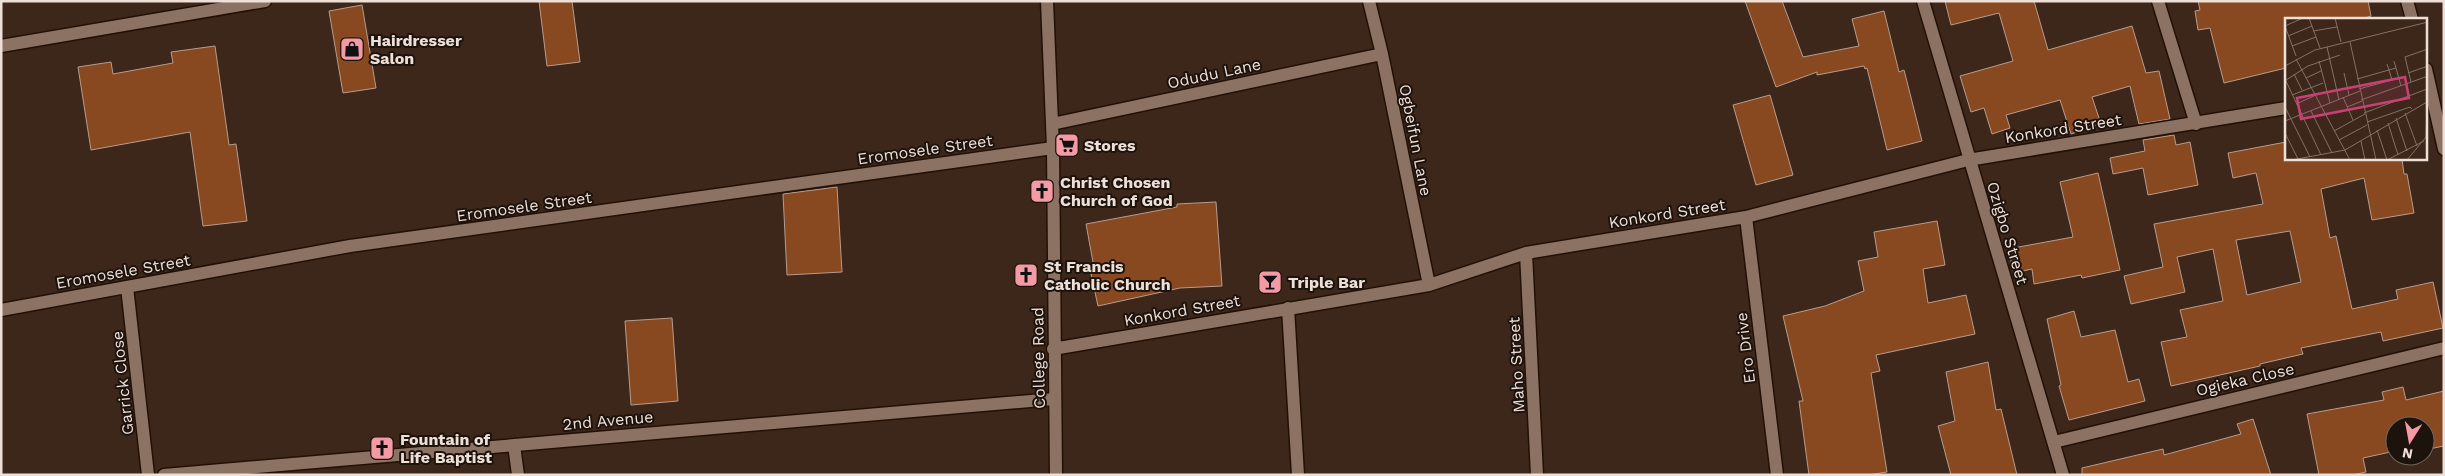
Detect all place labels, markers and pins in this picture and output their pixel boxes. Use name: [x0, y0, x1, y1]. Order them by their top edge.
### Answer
place label: Hairdresser Salon: [370, 31, 462, 68]
shop icon: Hairdresser Salon: [339, 36, 365, 62]
supermarket icon: Stores: [1054, 132, 1080, 158]
place label: Stores: [1084, 136, 1136, 155]
place label: Christ Chosen Church of God: [1060, 173, 1173, 210]
church icon: Christ Chosen Church of God: [1029, 178, 1055, 204]
place label: St Francis Catholic Church: [1044, 257, 1171, 294]
church icon: St Francis Catholic Church: [1013, 262, 1039, 288]
bar icon: Triple Bar: [1257, 269, 1283, 295]
place label: Triple Bar: [1288, 273, 1365, 292]
place label: Fountain of Life Baptist: [400, 430, 492, 467]
church icon: Fountain of Life Baptist: [369, 435, 395, 461]

